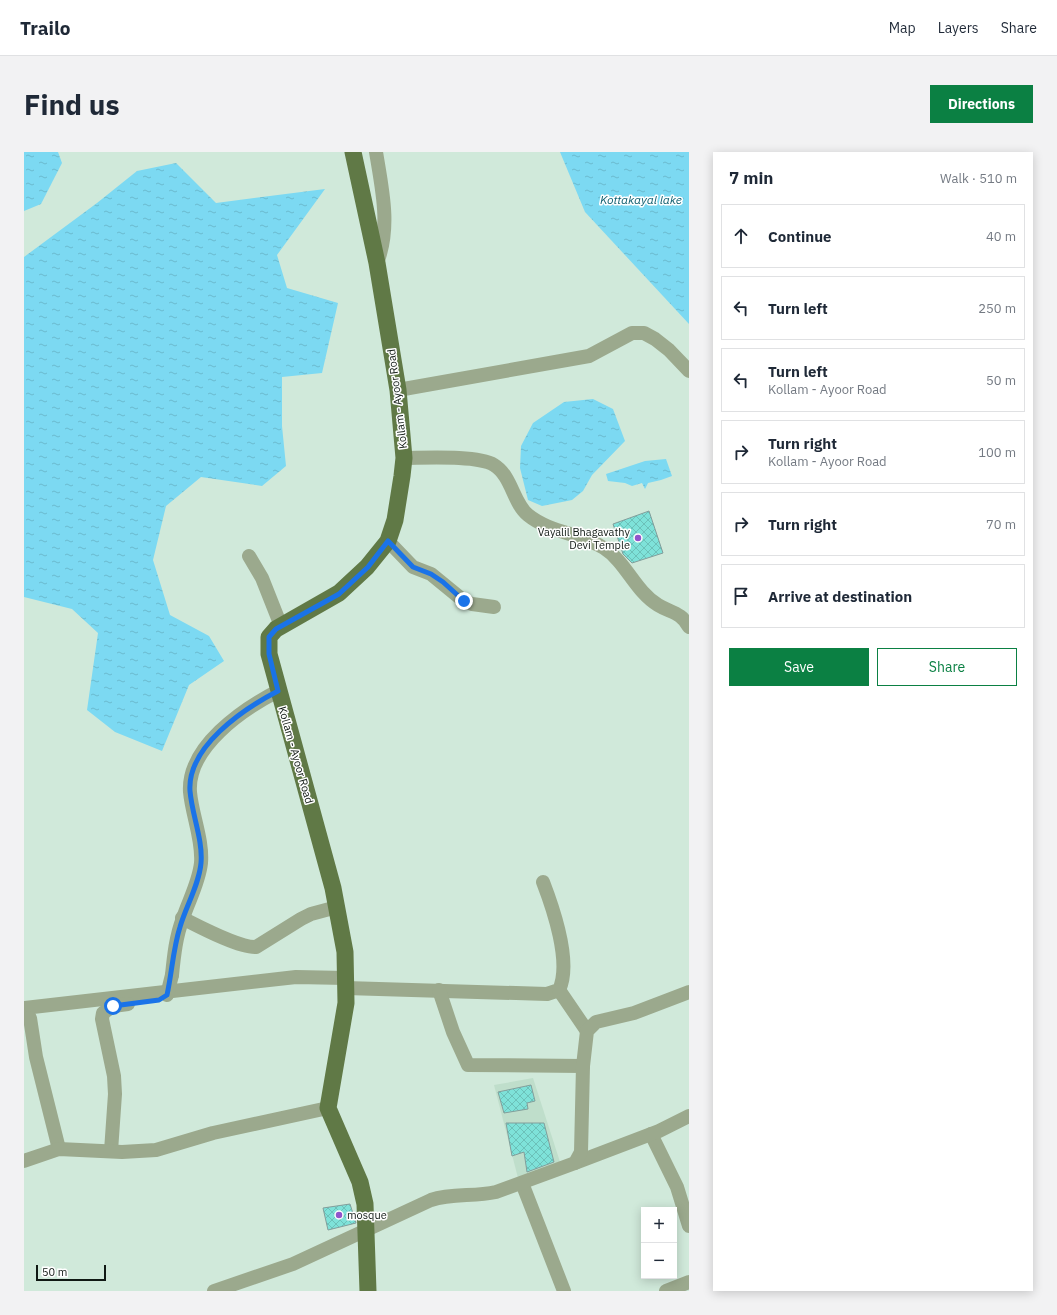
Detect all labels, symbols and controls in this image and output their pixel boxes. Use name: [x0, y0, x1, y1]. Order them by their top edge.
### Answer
text: Trailo: [20, 16, 70, 40]
text: Map: [889, 19, 916, 37]
text: Layers: [938, 19, 979, 37]
text: Share: [1001, 19, 1037, 37]
button: Directions: [930, 85, 1033, 123]
text: Find us: [24, 86, 120, 123]
text: 7 min: [729, 167, 773, 189]
text: Walk · 510 m: [940, 170, 1017, 187]
water label: Kottakayal lake: [600, 192, 682, 207]
icon: ahead: [730, 225, 752, 247]
text: Continue: [768, 227, 832, 246]
text: 40 m: [986, 228, 1016, 245]
icon: left: [730, 297, 752, 319]
text: Turn left: [768, 299, 828, 318]
text: 250 m: [978, 300, 1016, 317]
street label: Kollam - Ayoor Road: [384, 348, 410, 450]
text: Turn left: [768, 362, 828, 381]
icon: left: [730, 369, 752, 391]
text: 50 m: [986, 372, 1016, 389]
text: Kollam - Ayoor Road: [768, 381, 887, 398]
text: Turn right: [768, 434, 837, 453]
icon: right: [730, 441, 752, 463]
text: 100 m: [978, 444, 1016, 461]
text: Kollam - Ayoor Road: [768, 453, 887, 470]
icon: right: [730, 513, 752, 535]
text: Turn right: [768, 515, 837, 534]
text: 70 m: [986, 516, 1016, 533]
place label: Vayalil Bhagavathy Devi Temple: [538, 525, 631, 552]
marker: Vayalil Bhagavathy Devi Temple: [633, 533, 643, 543]
icon: arrive: [730, 585, 752, 607]
text: Arrive at destination: [768, 587, 912, 606]
route end: [455, 592, 473, 610]
button: Save: [729, 648, 869, 686]
button: Share: [877, 648, 1017, 686]
street label: Kollam - Ayoor Road: [275, 705, 317, 805]
route start: [104, 997, 122, 1015]
map controls: [641, 1207, 677, 1279]
button: +: [641, 1207, 677, 1243]
place label: mosque: [347, 1208, 387, 1222]
marker: mosque: [334, 1210, 344, 1220]
button: −: [641, 1243, 677, 1279]
scale bar: [36, 1263, 106, 1282]
text: 50 m: [42, 1265, 67, 1279]

